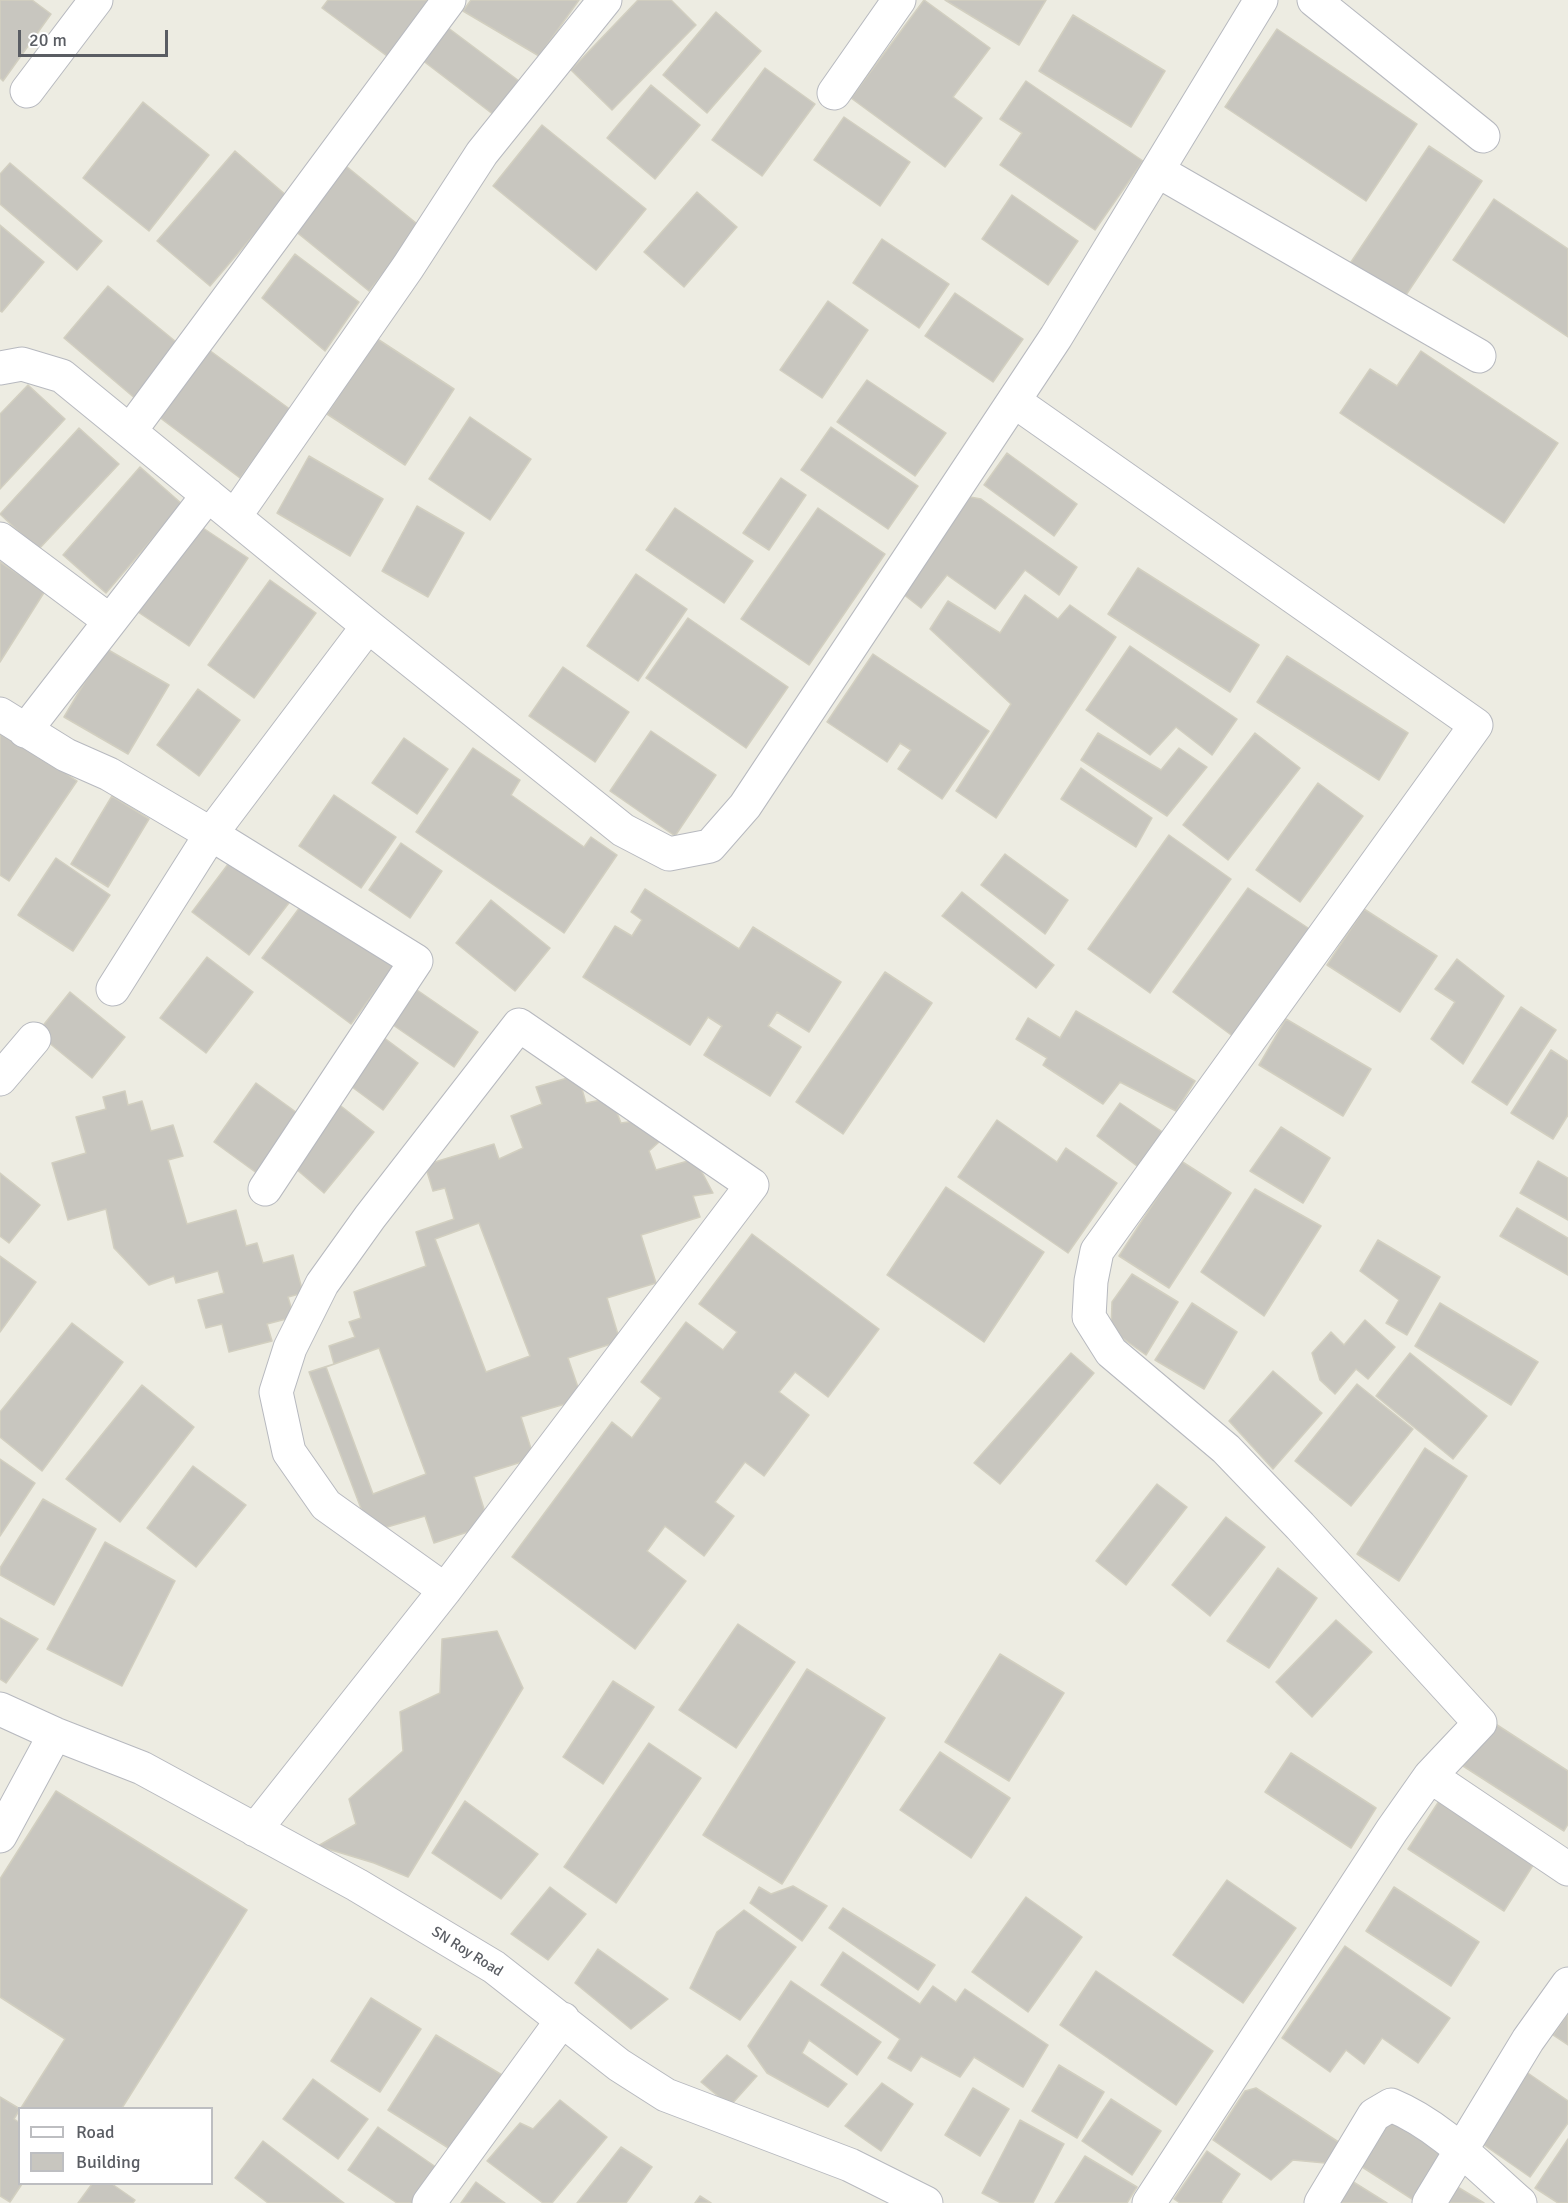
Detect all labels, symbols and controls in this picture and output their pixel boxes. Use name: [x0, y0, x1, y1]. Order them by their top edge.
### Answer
scale bar: [21, 18, 171, 56]
text: 20 m: [29, 29, 67, 51]
street label: SN Roy Road: [428, 1923, 506, 1981]
legend: [18, 2107, 213, 2185]
text: Road: [76, 2121, 115, 2143]
text: Building: [76, 2151, 140, 2173]

